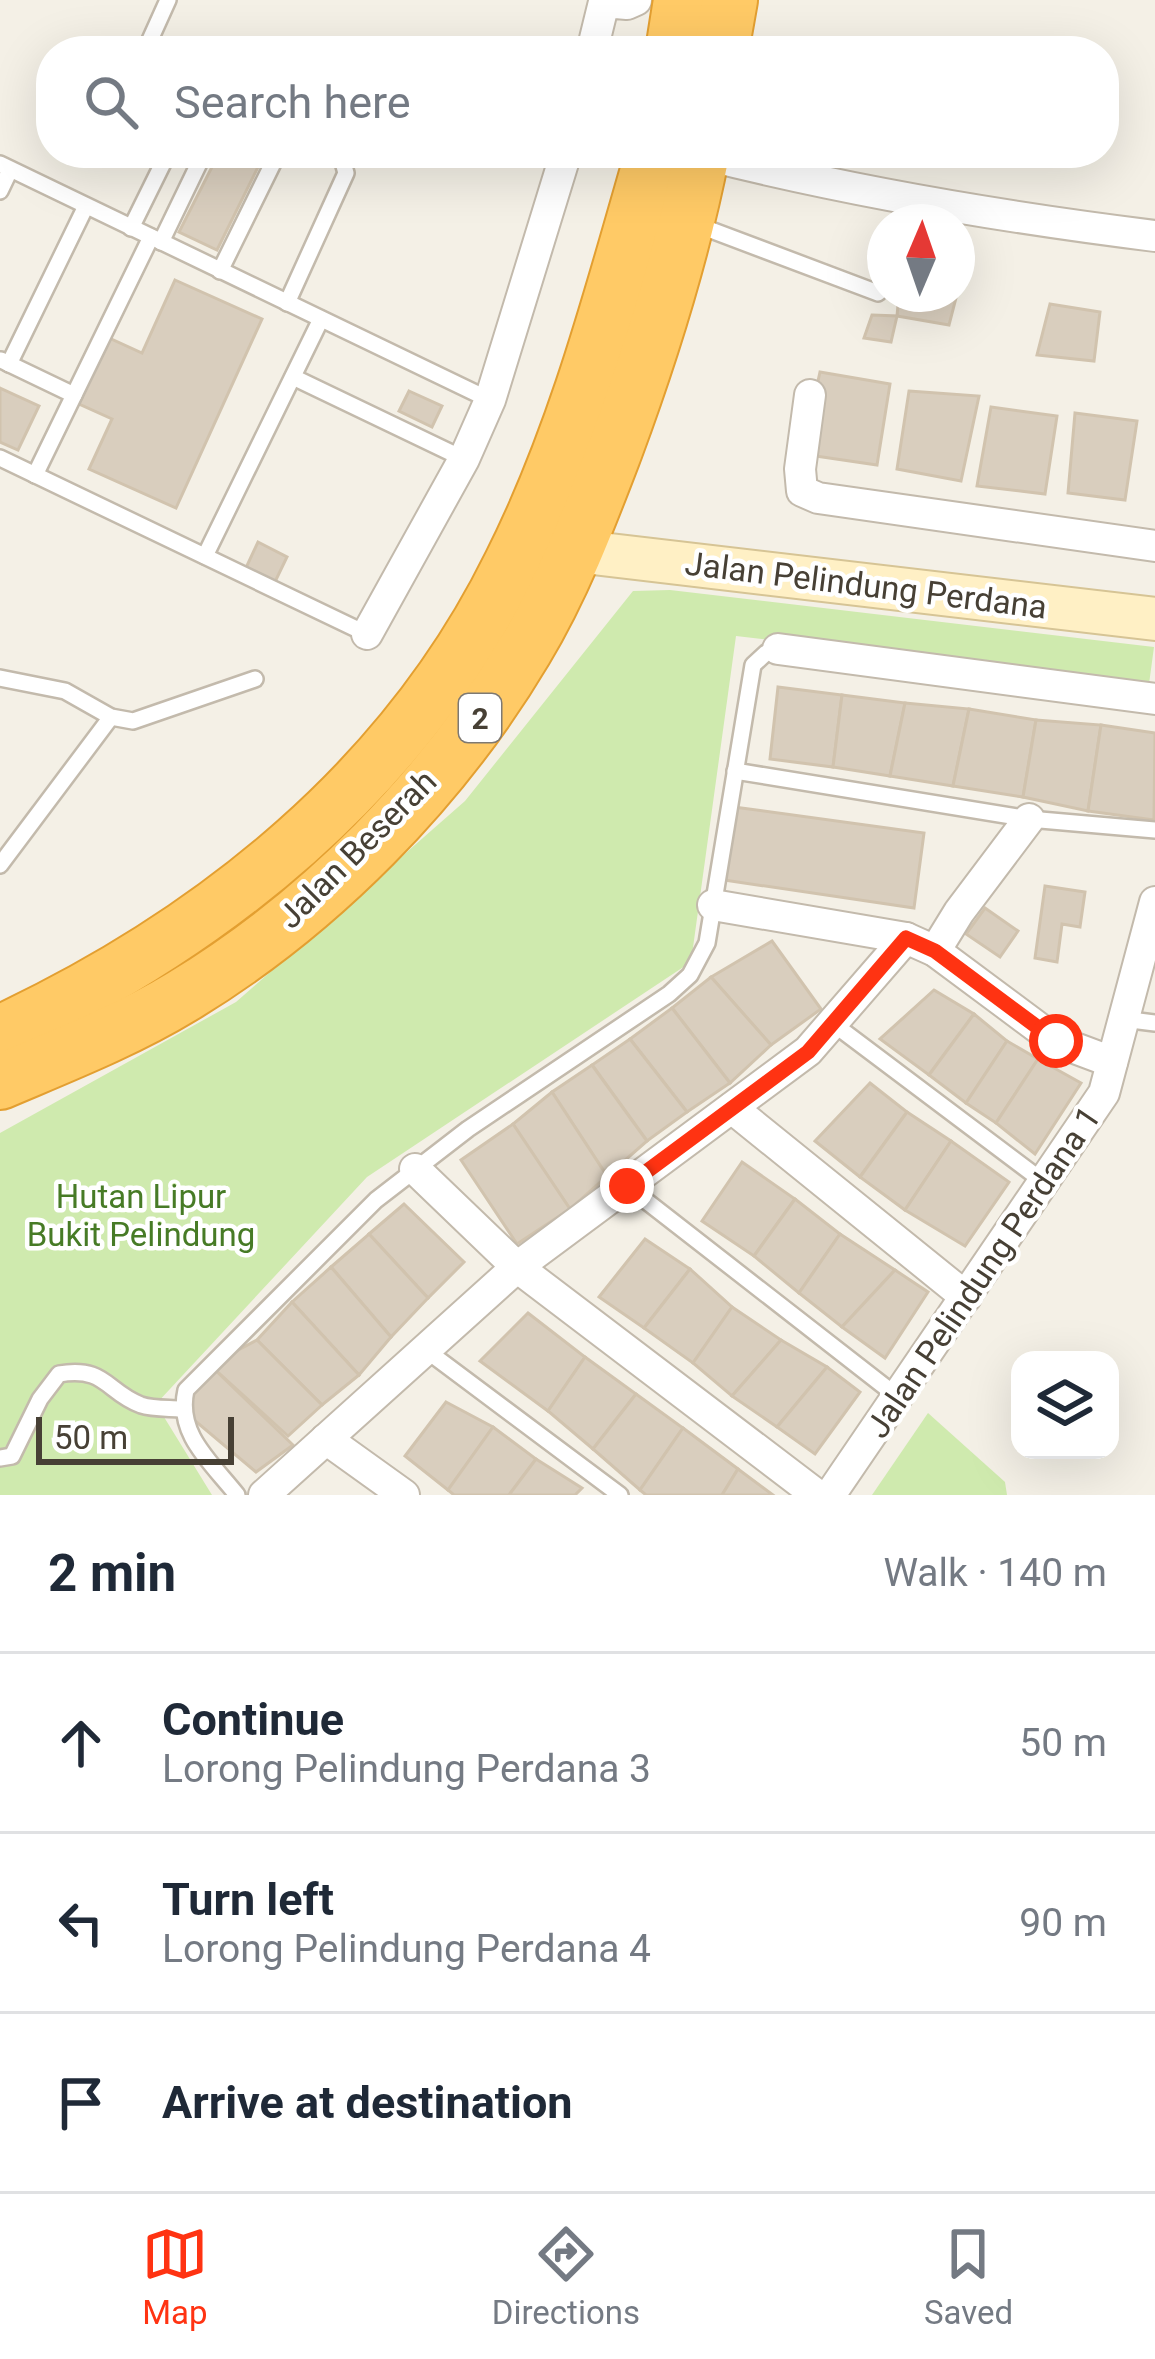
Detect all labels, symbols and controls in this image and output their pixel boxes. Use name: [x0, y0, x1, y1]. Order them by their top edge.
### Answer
search box: [36, 36, 1119, 168]
icon: search: [78, 69, 144, 135]
text: Search here: [174, 76, 411, 129]
north arrow: [867, 204, 975, 312]
street label: Jalan Pelindung Perdana: [683, 543, 1049, 627]
road number: 2: [459, 694, 501, 742]
street label: Jalan Beserah: [270, 762, 444, 936]
route start: [1029, 1014, 1083, 1068]
street label: Jalan Pelindung Perdana 1: [857, 1099, 1109, 1445]
route end: [600, 1159, 654, 1213]
park label: Hutan Lipur Bukit Pelindung: [27, 1177, 255, 1254]
map controls: [1011, 1351, 1119, 1459]
button: layers: [1011, 1351, 1119, 1459]
scale bar: [36, 1411, 234, 1464]
text: 50 m: [54, 1418, 128, 1457]
text: 2 min: [48, 1544, 176, 1603]
text: Walk · 140 m: [883, 1550, 1107, 1596]
text: Continue: [162, 1693, 344, 1746]
icon: ahead: [48, 1710, 114, 1776]
text: 50 m: [1019, 1720, 1107, 1766]
text: Lorong Pelindung Perdana 3: [162, 1746, 651, 1792]
text: Turn left: [162, 1873, 334, 1926]
icon: left: [48, 1890, 114, 1956]
text: 90 m: [1019, 1900, 1107, 1946]
text: Lorong Pelindung Perdana 4: [162, 1926, 651, 1972]
icon: arrive: [48, 2070, 114, 2136]
text: Arrive at destination: [162, 2076, 573, 2129]
tab: Map: [142, 2221, 208, 2332]
tab: Directions: [492, 2221, 640, 2332]
tab: Saved: [924, 2221, 1013, 2332]

